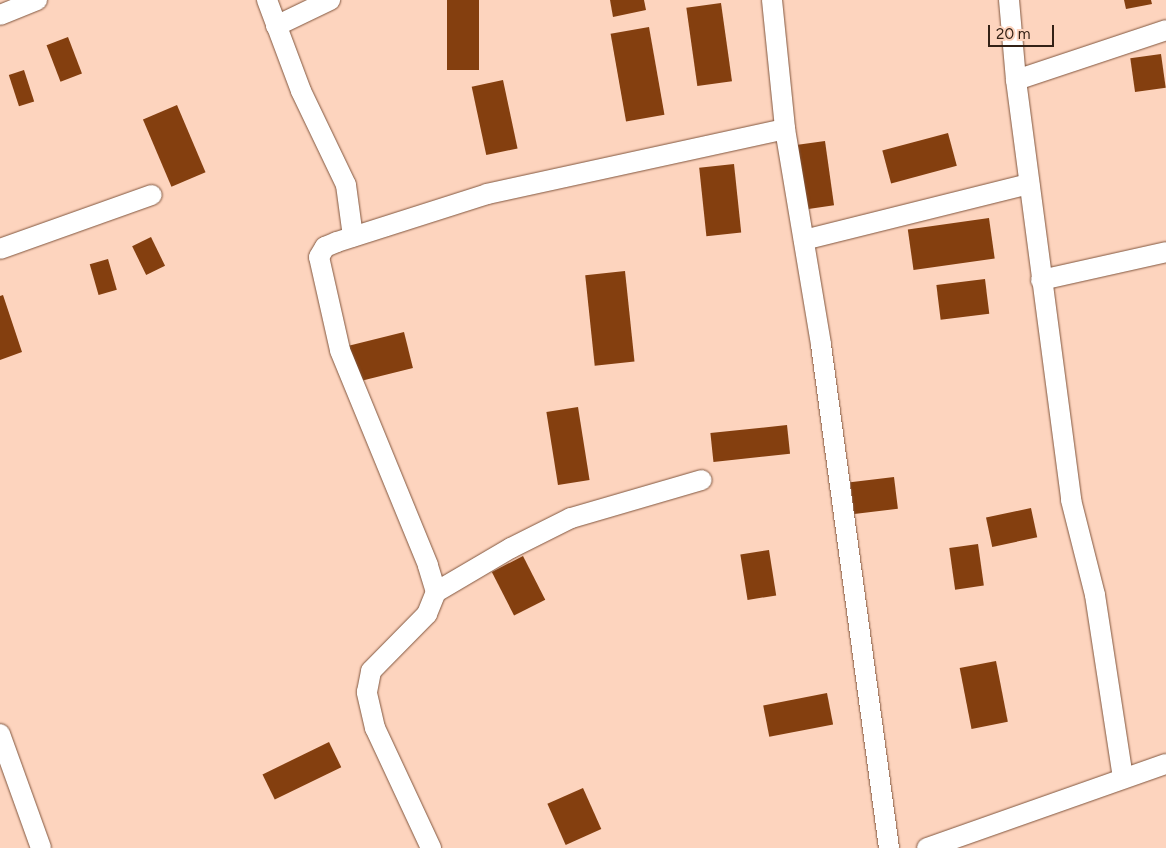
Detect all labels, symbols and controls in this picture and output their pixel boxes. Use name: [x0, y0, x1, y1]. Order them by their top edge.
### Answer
scale bar: [991, 15, 1057, 47]
text: 20 m: [996, 25, 1030, 43]

